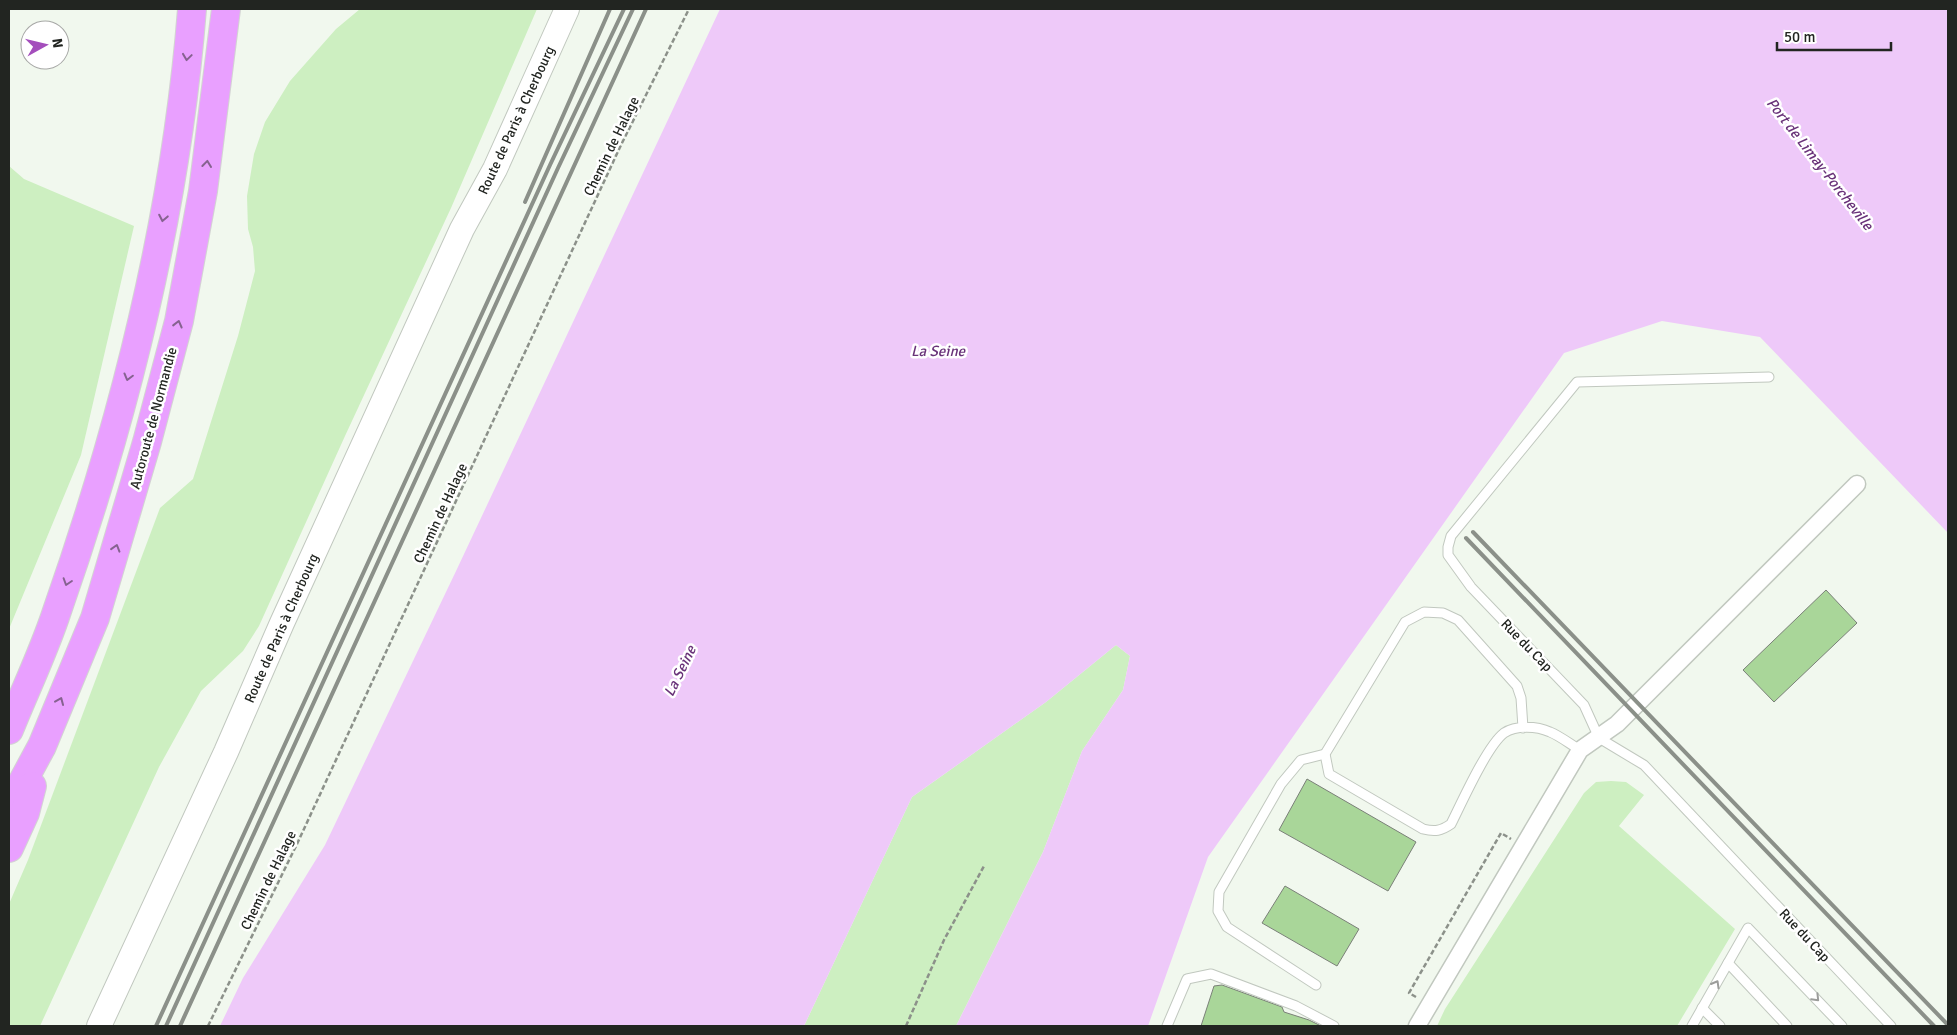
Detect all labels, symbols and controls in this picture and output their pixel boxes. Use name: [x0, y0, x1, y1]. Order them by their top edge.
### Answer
north arrow: [20, 20, 70, 70]
scale bar: [1777, 20, 1891, 52]
text: 50 m: [1784, 28, 1815, 46]
text: N: [48, 37, 66, 49]
street label: Route de Paris à Cherbourg: [475, 43, 558, 197]
one-way arrow: [182, 54, 193, 62]
street label: Chemin de Halage: [580, 94, 643, 199]
water label: Port de Limay-Porcheville: [1763, 94, 1878, 235]
one-way arrow: [201, 160, 212, 168]
one-way arrow: [158, 213, 169, 222]
one-way arrow: [172, 320, 183, 329]
water label: La Seine: [911, 342, 967, 360]
street label: Autoroute de Normandie: [126, 345, 181, 491]
one-way arrow: [124, 372, 134, 380]
street label: Chemin de Halage: [410, 461, 471, 566]
one-way arrow: [110, 544, 120, 553]
street label: Route de Paris à Cherbourg: [241, 551, 322, 706]
one-way arrow: [63, 578, 73, 586]
street label: Rue du Cap: [1497, 615, 1556, 675]
water label: La Seine: [660, 641, 701, 699]
one-way arrow: [54, 697, 65, 706]
street label: Chemin de Halage: [237, 828, 300, 933]
street label: Rue du Cap: [1776, 905, 1834, 966]
one-way arrow: [1710, 980, 1720, 989]
one-way arrow: [1810, 993, 1819, 1002]

